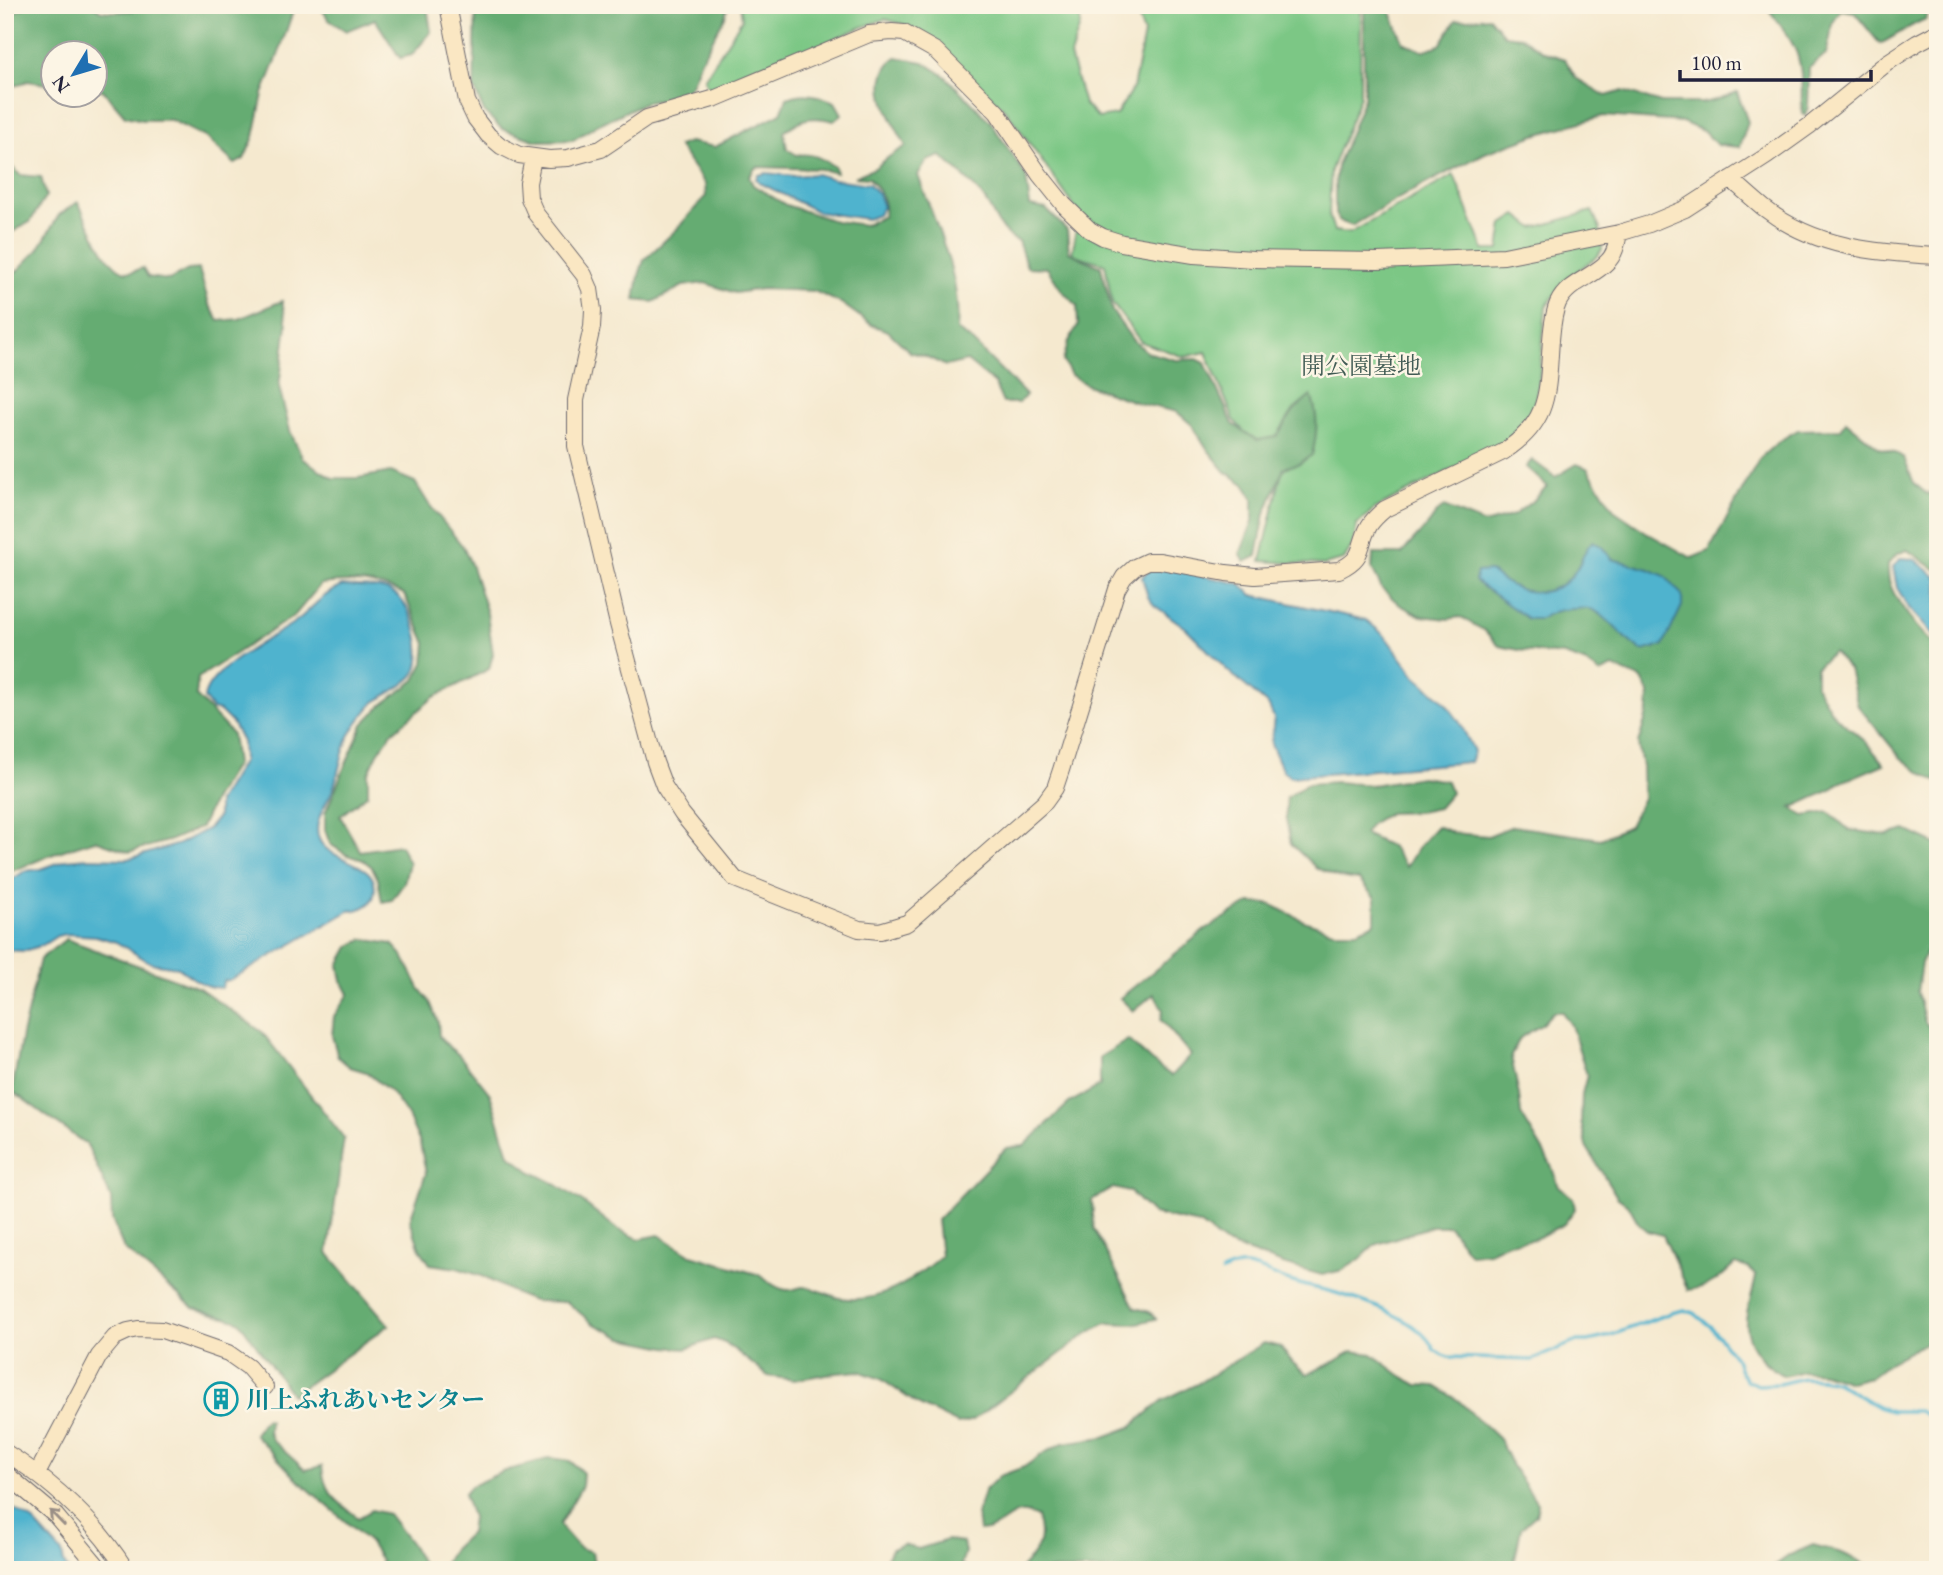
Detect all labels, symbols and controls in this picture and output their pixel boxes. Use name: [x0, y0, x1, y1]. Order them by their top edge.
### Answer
north arrow: [38, 38, 108, 108]
scale bar: [1680, 38, 1871, 82]
text: 100 m: [1691, 49, 1742, 76]
text: N: [46, 70, 76, 98]
park label: 開公園墓地: [1301, 350, 1421, 381]
building icon: 川上ふれあいセンター: [202, 1380, 240, 1418]
place label: 川上ふれあいセンター: [246, 1384, 485, 1415]
one-way arrow: [49, 1509, 66, 1526]

